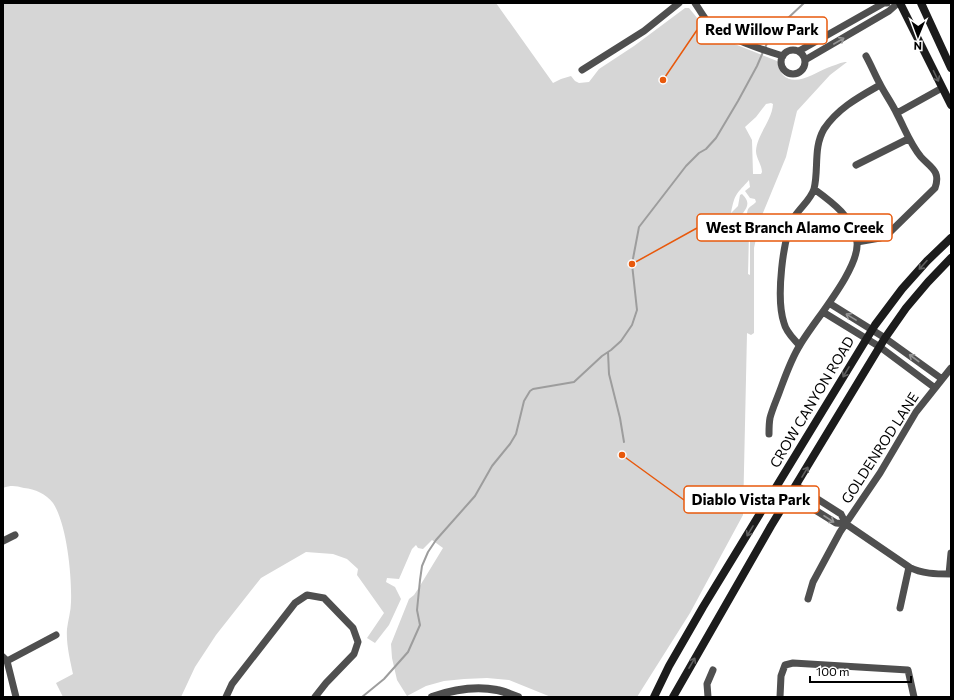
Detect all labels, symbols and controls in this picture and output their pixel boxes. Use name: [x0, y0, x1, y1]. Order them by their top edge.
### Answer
north arrow: [898, 16, 938, 56]
callout: Red Willow Park: [697, 17, 827, 44]
text: Red Willow Park: [705, 20, 819, 38]
one-way arrow: [833, 36, 845, 44]
text: N: [914, 40, 922, 53]
one-way arrow: [933, 69, 940, 81]
callout: West Branch Alamo Creek: [697, 214, 892, 241]
text: West Branch Alamo Creek: [706, 218, 885, 236]
one-way arrow: [919, 260, 928, 270]
one-way arrow: [845, 312, 857, 320]
street label: CROW CANYON ROAD: [766, 333, 858, 470]
one-way arrow: [909, 354, 920, 363]
one-way arrow: [841, 366, 849, 378]
street label: GOLDENROD LANE: [837, 389, 922, 506]
one-way arrow: [801, 466, 809, 478]
callout: Diablo Vista Park: [684, 486, 819, 513]
text: Diablo Vista Park: [691, 490, 811, 508]
one-way arrow: [824, 515, 835, 523]
one-way arrow: [745, 525, 753, 537]
one-way arrow: [689, 657, 697, 669]
scale bar: [810, 658, 911, 684]
text: 100 m: [816, 664, 850, 678]

